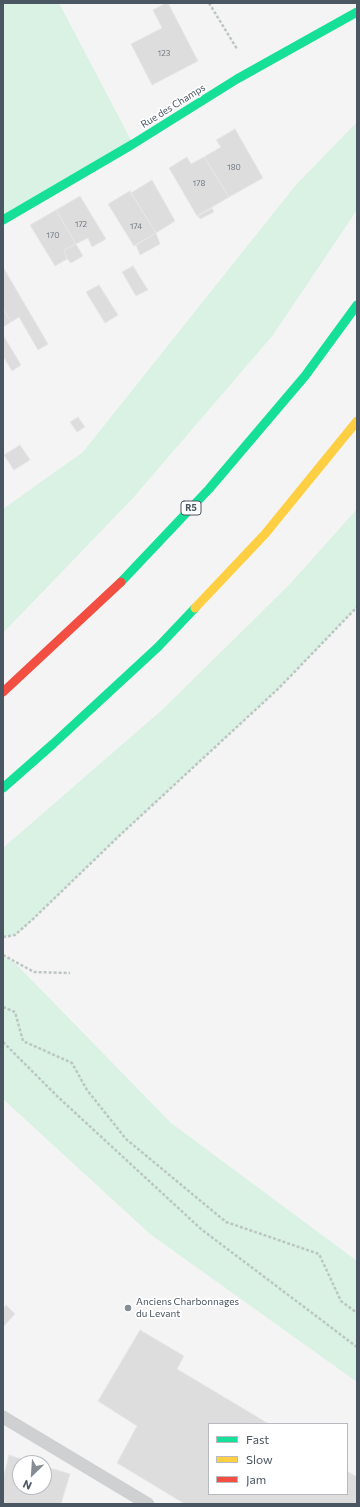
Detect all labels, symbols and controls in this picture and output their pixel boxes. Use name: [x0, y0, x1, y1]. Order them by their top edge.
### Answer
house number: 123: [158, 48, 170, 58]
street label: Rue des Champs: [139, 81, 207, 131]
house number: 180: [227, 162, 241, 172]
house number: 178: [193, 178, 205, 188]
house number: 172: [75, 219, 87, 229]
house number: 174: [130, 221, 142, 231]
house number: 170: [47, 230, 59, 240]
road number: R5: [181, 501, 201, 515]
place label: Anciens Charbonnages du Levant: [136, 1296, 239, 1320]
marker: Anciens Charbonnages du Levant: [123, 1303, 133, 1313]
legend: [208, 1423, 348, 1495]
text: Fast: [246, 1432, 269, 1446]
text: Slow: [246, 1452, 273, 1466]
north arrow: [12, 1455, 52, 1495]
text: Jam: [246, 1472, 266, 1486]
text: N: [21, 1478, 34, 1493]

